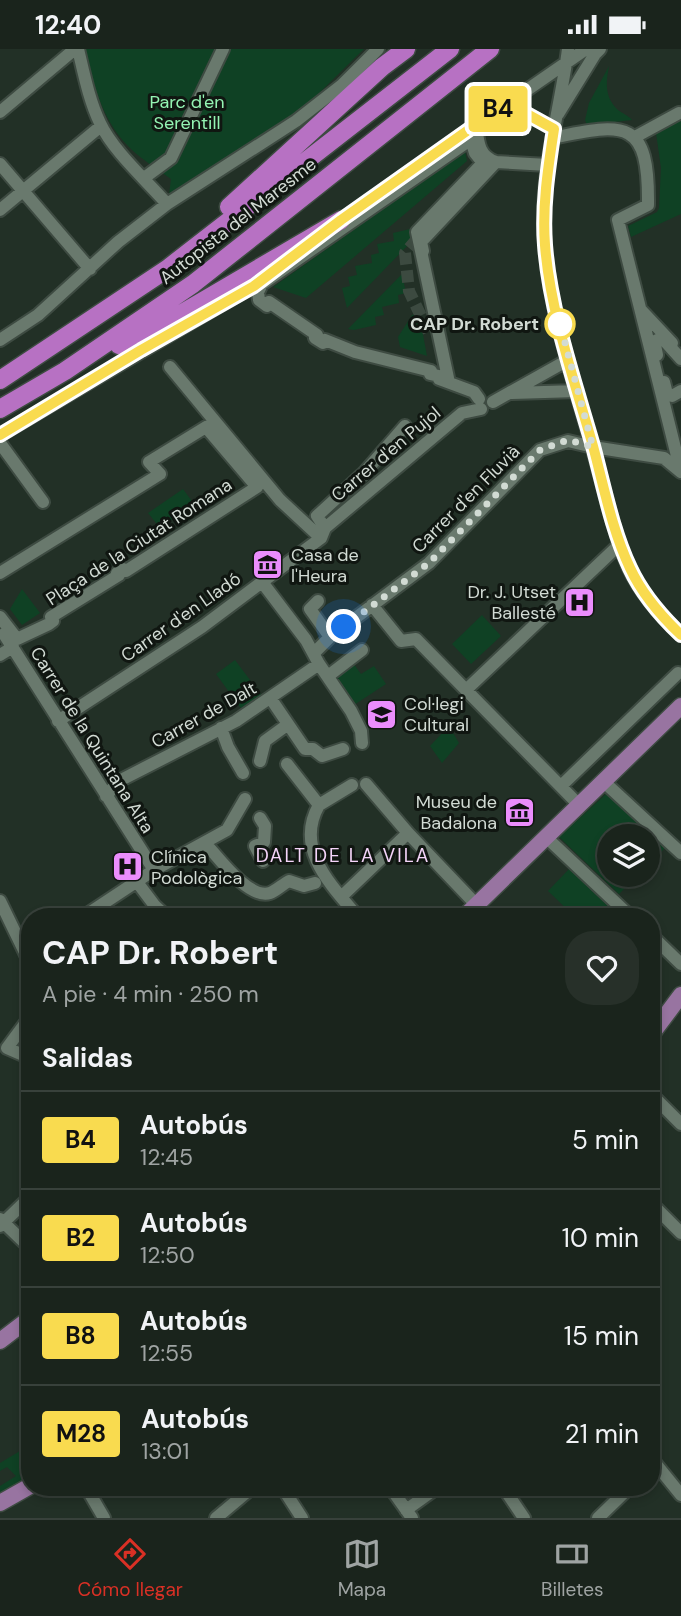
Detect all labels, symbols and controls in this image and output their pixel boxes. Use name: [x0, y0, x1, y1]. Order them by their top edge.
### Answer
text: 12:40: [35, 8, 101, 42]
line badge: B4: [466, 86, 530, 132]
park label: Parc d'en Serentill: [149, 90, 225, 135]
text: B4: [483, 93, 513, 124]
street label: Autopista del Maresme: [155, 152, 321, 290]
marker: CAP Dr. Robert: [545, 309, 575, 339]
place label: CAP Dr. Robert: [410, 312, 539, 336]
street label: Carrer d'en Pujol: [326, 401, 446, 507]
street label: Carrer d'en Fluvià: [407, 440, 525, 558]
street label: Plaça de la Ciutat Romana: [42, 473, 236, 611]
place label: Casa de l'Heura: [291, 543, 359, 588]
museum icon: Casa de l'Heura: [251, 548, 285, 582]
street label: Carrer d'en Lladó: [116, 567, 246, 667]
place label: Dr. J. Utset Ballesté: [467, 580, 556, 625]
hospital icon: Dr. J. Utset Ballesté: [562, 585, 596, 619]
your location: [326, 609, 361, 644]
street label: Carrer de la Quintana Alta: [25, 642, 159, 838]
street label: Carrer de Dalt: [147, 676, 261, 754]
place label: Col·legi Cultural: [404, 692, 469, 737]
school or university icon: Col·legi Cultural: [364, 697, 398, 731]
place label: Museu de Badalona: [416, 790, 497, 835]
museum icon: Museu de Badalona: [503, 795, 537, 829]
map controls: [597, 824, 660, 887]
button: layers: [597, 824, 660, 887]
district label: DALT DE LA VILA: [256, 843, 430, 868]
place label: Clínica Podològica: [151, 845, 242, 890]
hospital icon: Clínica Podològica: [111, 850, 145, 884]
text: CAP Dr. Robert: [42, 931, 278, 974]
button: heart: [565, 931, 639, 1005]
text: A pie · 4 min · 250 m: [42, 979, 259, 1009]
text: Salidas: [42, 1041, 133, 1075]
text: Autobús: [140, 1108, 248, 1142]
text: 5 min: [572, 1123, 639, 1157]
text: B4: [65, 1124, 96, 1155]
text: 12:45: [140, 1142, 193, 1172]
text: Autobús: [140, 1206, 248, 1240]
text: 10 min: [562, 1221, 639, 1255]
text: B2: [66, 1222, 95, 1253]
text: 12:50: [140, 1240, 195, 1270]
text: Autobús: [140, 1304, 248, 1338]
text: 15 min: [564, 1319, 639, 1353]
text: B8: [65, 1320, 96, 1351]
text: 12:55: [140, 1338, 193, 1368]
text: Autobús: [141, 1402, 249, 1436]
text: 21 min: [565, 1417, 639, 1451]
text: M28: [56, 1418, 106, 1449]
text: 13:01: [141, 1436, 189, 1466]
tab: Cómo llegar: [77, 1535, 183, 1602]
tab: Mapa: [338, 1535, 386, 1602]
tab: Billetes: [541, 1535, 604, 1602]

